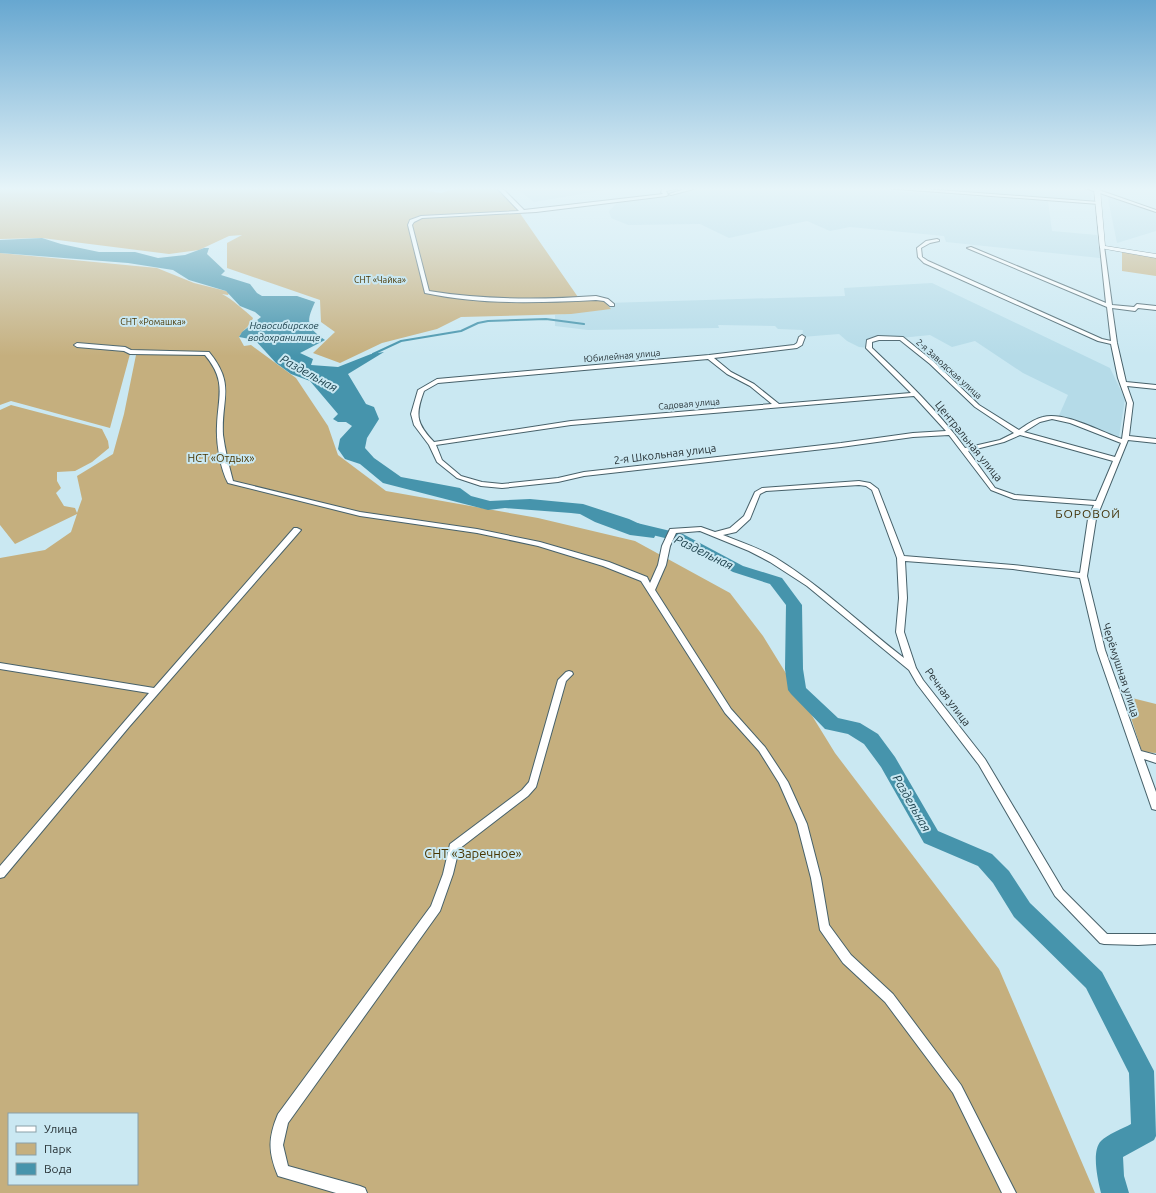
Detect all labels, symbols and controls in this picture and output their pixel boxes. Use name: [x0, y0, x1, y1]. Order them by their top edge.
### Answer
park label: СНТ «Чайка»: [354, 275, 406, 285]
park label: СНТ «Ромашка»: [120, 317, 186, 327]
water label: Новосибирское водохранилище: [248, 320, 320, 343]
street label: 2-я Заводская улица: [914, 337, 984, 401]
street label: Юбилейная улица: [583, 348, 661, 364]
water label: Раздельная: [278, 352, 340, 394]
street label: Садовая улица: [658, 396, 720, 412]
street label: Центральная улица: [933, 398, 1005, 484]
street label: 2-я Школьная улица: [613, 442, 717, 466]
park label: НСТ «Отдых»: [188, 452, 254, 464]
district label: БОРОВОЙ: [1055, 507, 1121, 520]
water label: Раздельная: [673, 532, 735, 572]
street label: Черёмушная улица: [1100, 621, 1142, 719]
street label: Речная улица: [923, 666, 973, 728]
water label: Раздельная: [891, 772, 933, 834]
park label: СНТ «Заречное»: [424, 846, 522, 860]
legend: [8, 1113, 138, 1185]
text: Улица: [44, 1122, 77, 1135]
text: Парк: [44, 1142, 72, 1155]
text: Вода: [44, 1162, 72, 1175]

